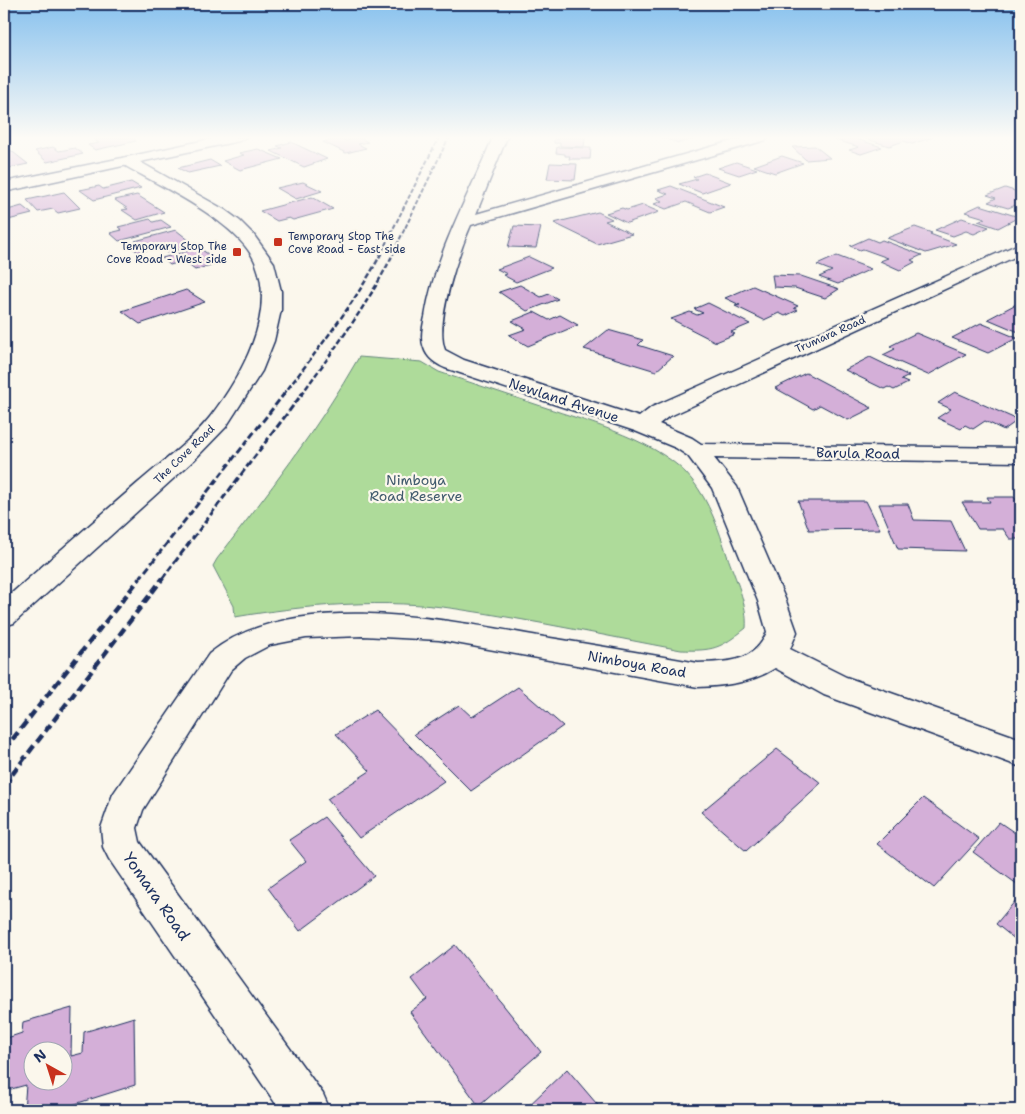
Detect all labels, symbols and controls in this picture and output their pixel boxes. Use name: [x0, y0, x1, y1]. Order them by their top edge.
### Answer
place label: Temporary Stop The Cove Road - East side: [288, 229, 406, 257]
marker: Temporary Stop The Cove Road - East side: [272, 236, 284, 248]
place label: Temporary Stop The Cove Road - West side: [107, 239, 227, 267]
marker: Temporary Stop The Cove Road - West side: [231, 246, 243, 258]
street label: Trumara Road: [793, 312, 868, 357]
street label: Newland Avenue: [507, 374, 622, 426]
street label: The Cove Road: [151, 421, 218, 487]
street label: Barula Road: [816, 443, 900, 463]
park label: Nimboya Road Reserve: [369, 471, 463, 505]
street label: Nimboya Road: [586, 646, 688, 682]
street label: Yomara Road: [118, 848, 195, 945]
north arrow: [22, 1042, 72, 1092]
text: N: [30, 1045, 50, 1066]

